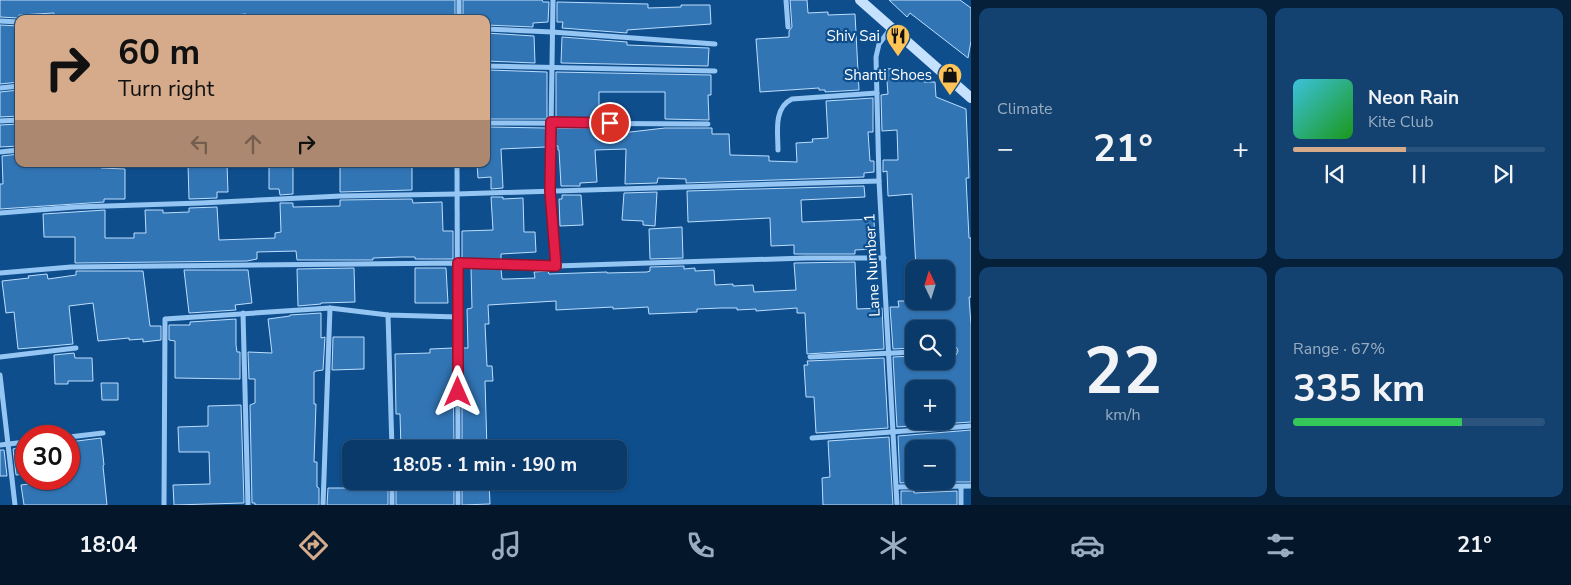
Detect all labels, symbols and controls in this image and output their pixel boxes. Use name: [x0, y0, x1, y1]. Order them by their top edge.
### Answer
restaurant icon: Shiv Sai: [885, 23, 911, 57]
place label: Shiv Sai: [827, 26, 880, 46]
text: 60 m: [118, 29, 200, 76]
icon: right: [35, 35, 100, 100]
shop icon: Shanti Shoes: [937, 62, 963, 96]
place label: Shanti Shoes: [844, 65, 932, 85]
text: Turn right: [118, 74, 214, 104]
text: Neon Rain: [1368, 85, 1459, 111]
text: Climate: [997, 98, 1052, 120]
pin: [589, 102, 631, 144]
icon: arrive: [596, 109, 624, 137]
text: Kite Club: [1368, 111, 1434, 133]
text: 21°: [1093, 123, 1153, 174]
icon: left: [186, 130, 214, 158]
icon: ahead: [239, 130, 267, 158]
icon: right: [292, 130, 320, 158]
text: −: [997, 130, 1014, 168]
text: +: [1232, 130, 1249, 168]
icon: previous: [1321, 160, 1349, 188]
icon: pause: [1405, 160, 1433, 188]
icon: next: [1489, 160, 1517, 188]
street label: Lane Number 1: [859, 213, 885, 317]
north arrow: [905, 260, 955, 310]
map controls: [905, 260, 955, 490]
button: search: [905, 320, 955, 370]
text: 22: [1084, 327, 1162, 416]
text: Range · 67%: [1293, 338, 1385, 360]
text: 335 km: [1293, 363, 1425, 414]
position arrow: [431, 365, 483, 417]
button: +: [905, 380, 955, 430]
text: km/h: [1105, 404, 1141, 426]
speed limit sign: 30: [15, 425, 80, 490]
button: −: [905, 440, 955, 490]
text: 18:05 · 1 min · 190 m: [392, 452, 577, 478]
icon: directions: [296, 528, 331, 563]
icon: music: [489, 528, 524, 563]
icon: phone: [683, 528, 718, 563]
icon: climate: [876, 528, 911, 563]
icon: car: [1070, 528, 1105, 563]
icon: filters: [1263, 528, 1298, 563]
text: 18:04: [79, 530, 138, 560]
text: 21°: [1457, 530, 1492, 560]

